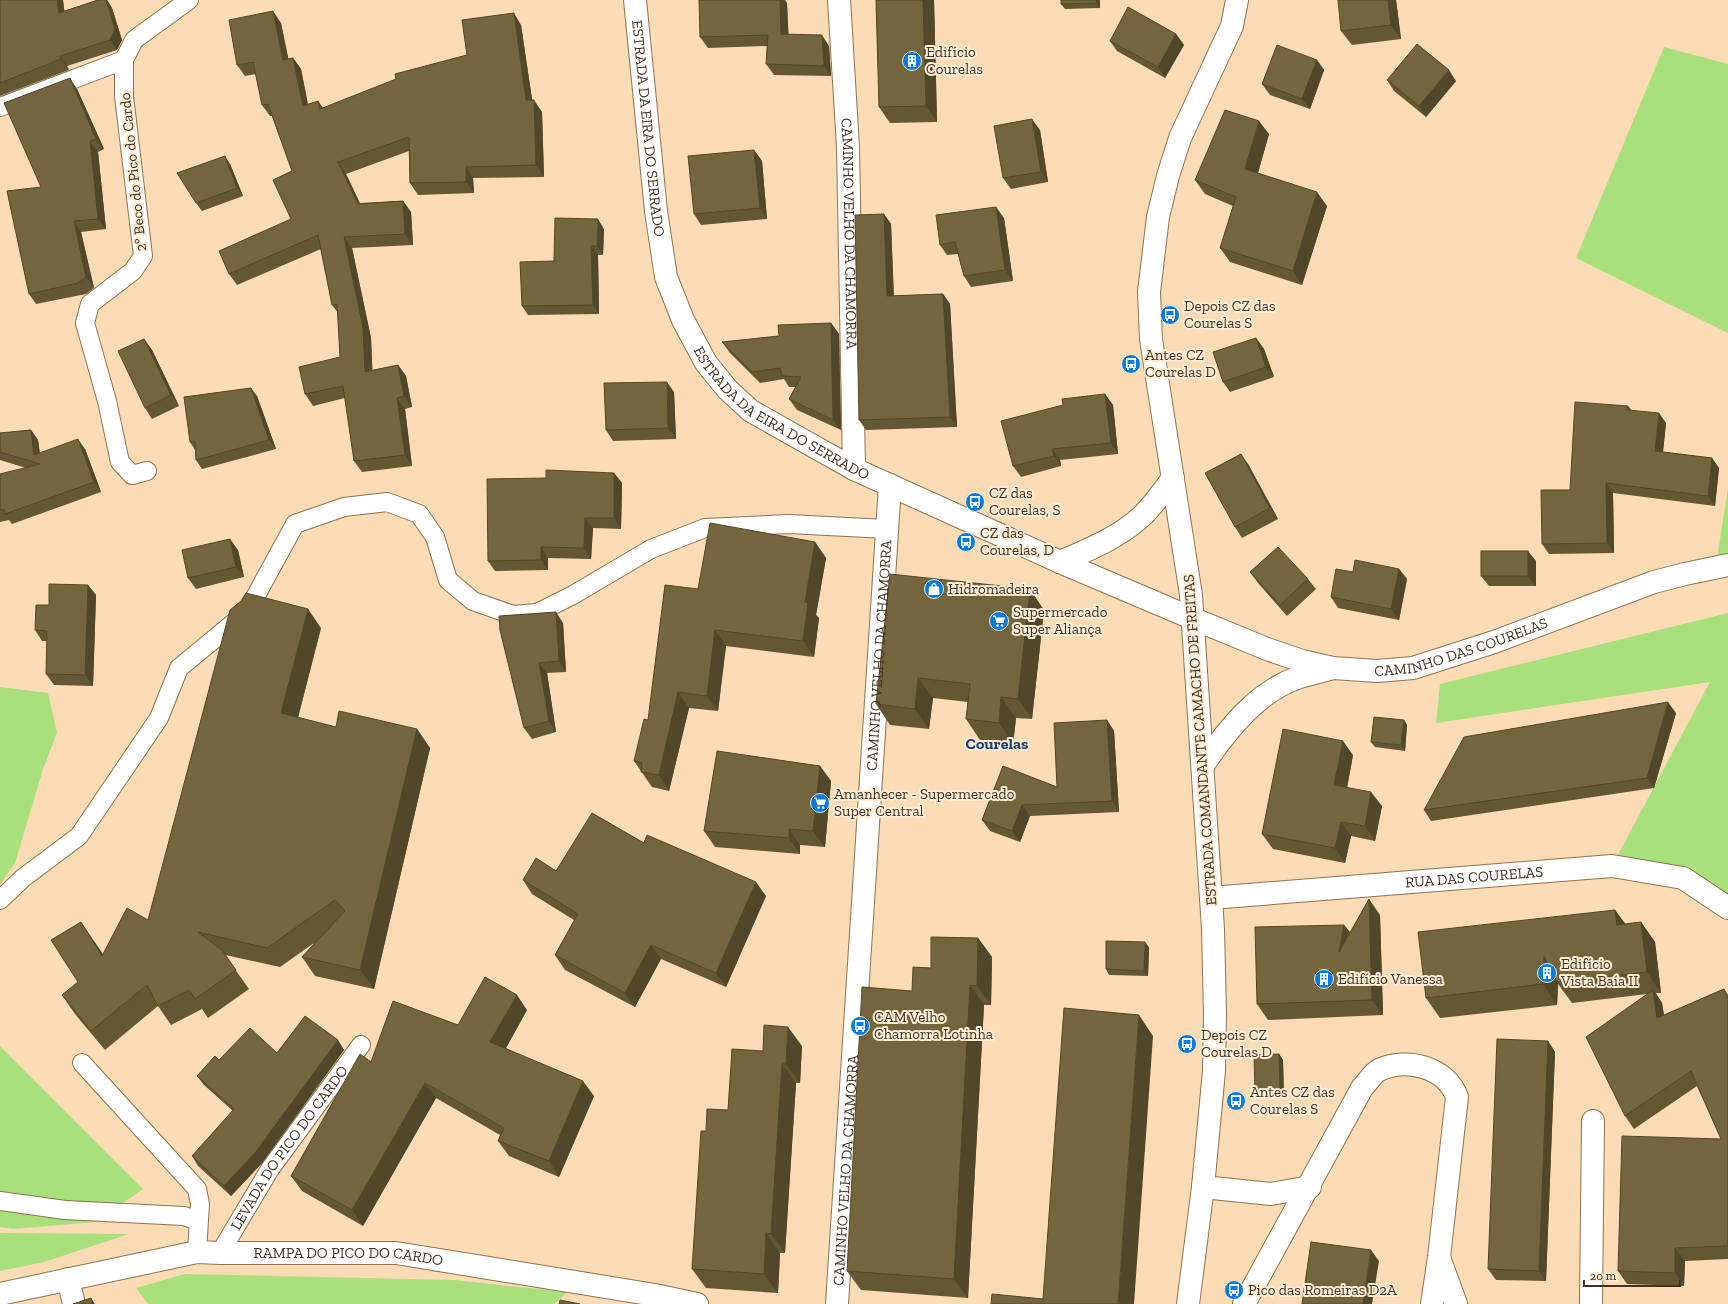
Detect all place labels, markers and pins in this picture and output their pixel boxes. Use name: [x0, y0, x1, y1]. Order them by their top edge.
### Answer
place label: Edifício Courelas: [926, 43, 983, 78]
building icon: Edifício Courelas: [901, 50, 923, 72]
place label: Depois CZ das Courelas S: [1184, 297, 1276, 332]
bus stop icon: Depois CZ das Courelas S: [1159, 304, 1181, 326]
place label: Antes CZ Courelas D: [1145, 346, 1216, 381]
bus stop icon: Antes CZ Courelas D: [1120, 353, 1142, 375]
place label: CZ das Courelas, S: [989, 484, 1060, 519]
bus stop icon: CZ das Courelas, S: [964, 491, 986, 513]
place label: CZ das Courelas, D: [980, 524, 1054, 559]
bus stop icon: CZ das Courelas, D: [955, 531, 977, 553]
shop icon: Hidromadeira: [923, 578, 945, 600]
place label: Hidromadeira: [948, 580, 1039, 598]
place label: Supermercado Super Aliança: [1013, 603, 1108, 638]
supermarket icon: Supermercado Super Aliança: [988, 610, 1010, 632]
place label: Amanhecer - Supermercado Super Central: [834, 785, 1015, 820]
supermarket icon: Amanhecer - Supermercado Super Central: [809, 792, 831, 814]
place label: Edifício Vista Baía II: [1560, 955, 1638, 990]
building icon: Edifício Vista Baía II: [1536, 962, 1558, 984]
building icon: Edifício Vanessa: [1313, 968, 1335, 990]
place label: Edifício Vanessa: [1338, 970, 1443, 988]
place label: CAM Velho Chamorra Lotinha: [874, 1008, 993, 1043]
bus stop icon: CAM Velho Chamorra Lotinha: [849, 1015, 871, 1037]
place label: Depois CZ Courelas D: [1201, 1026, 1272, 1061]
bus stop icon: Depois CZ Courelas D: [1176, 1033, 1198, 1055]
place label: Antes CZ das Courelas S: [1250, 1083, 1335, 1118]
bus stop icon: Antes CZ das Courelas S: [1225, 1090, 1247, 1112]
bus stop icon: Pico das Romeiras D2A: [1223, 1279, 1245, 1301]
place label: Pico das Romeiras D2A: [1248, 1281, 1397, 1299]

